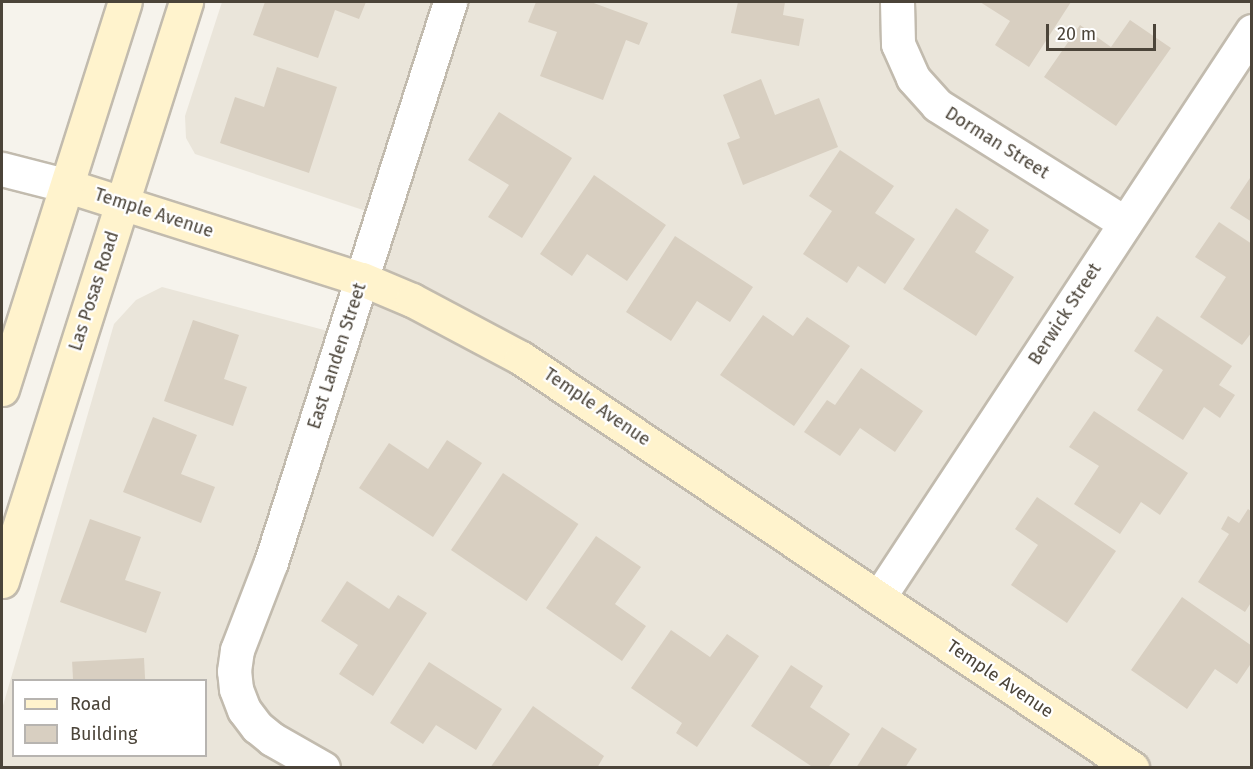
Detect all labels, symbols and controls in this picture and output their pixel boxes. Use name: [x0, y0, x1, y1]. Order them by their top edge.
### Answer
scale bar: [1049, 12, 1158, 50]
text: 20 m: [1057, 23, 1096, 45]
street label: Dorman Street: [941, 102, 1053, 184]
street label: Temple Avenue: [92, 184, 216, 242]
street label: Las Posas Road: [64, 228, 124, 354]
street label: Berwick Street: [1024, 259, 1106, 369]
street label: East Landen Street: [303, 280, 371, 432]
street label: Temple Avenue: [540, 363, 654, 451]
street label: Temple Avenue: [943, 635, 1057, 723]
legend: [12, 679, 207, 757]
text: Road: [70, 693, 112, 715]
text: Building: [70, 723, 137, 745]

